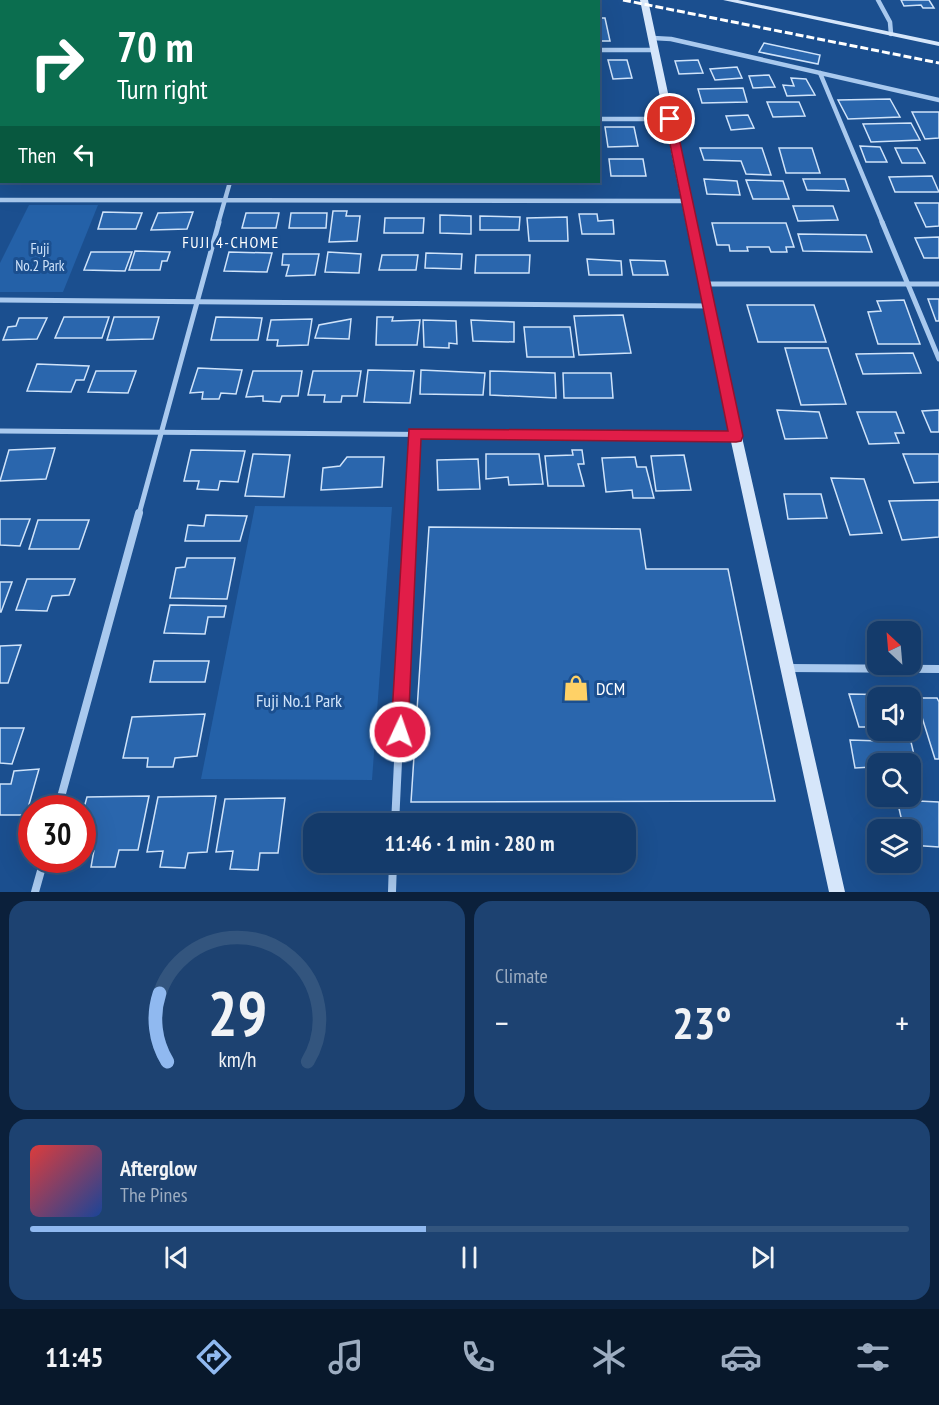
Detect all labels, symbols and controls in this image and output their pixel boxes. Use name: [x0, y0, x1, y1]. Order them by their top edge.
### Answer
text: 70 m: [117, 19, 194, 74]
icon: right: [18, 24, 96, 102]
text: Turn right: [117, 72, 208, 106]
pin: [644, 93, 695, 144]
icon: arrive: [653, 102, 686, 135]
icon: left: [68, 138, 101, 171]
text: Then: [18, 141, 56, 169]
district label: FUJI 4-CHOME: [182, 232, 280, 252]
park label: Fuji No.2 Park: [15, 239, 65, 275]
north arrow: [867, 621, 921, 675]
map controls: [867, 621, 921, 873]
shop icon: DCM: [561, 673, 591, 703]
place label: DCM: [596, 677, 625, 700]
button: sound: [867, 687, 921, 741]
park label: Fuji No.1 Park: [256, 689, 342, 712]
position arrow: [368, 700, 432, 764]
button: search: [867, 753, 921, 807]
speed limit sign: 30: [18, 795, 96, 873]
button: layers: [867, 819, 921, 873]
text: 11:46 · 1 min · 280 m: [384, 829, 555, 857]
text: Climate: [495, 963, 548, 989]
text: 29: [207, 972, 267, 1053]
text: 23°: [672, 993, 732, 1051]
text: −: [495, 1001, 509, 1044]
text: +: [895, 1001, 909, 1044]
text: km/h: [218, 1046, 256, 1074]
text: Afterglow: [120, 1154, 197, 1182]
text: The Pines: [120, 1182, 187, 1208]
icon: previous: [160, 1241, 193, 1274]
icon: pause: [453, 1241, 486, 1274]
icon: next: [746, 1241, 779, 1274]
icon: directions: [193, 1336, 235, 1378]
icon: music: [325, 1336, 367, 1378]
icon: phone: [457, 1336, 499, 1378]
icon: climate: [588, 1336, 630, 1378]
icon: car: [720, 1336, 762, 1378]
icon: filters: [852, 1336, 894, 1378]
text: 11:45: [45, 1340, 103, 1374]

